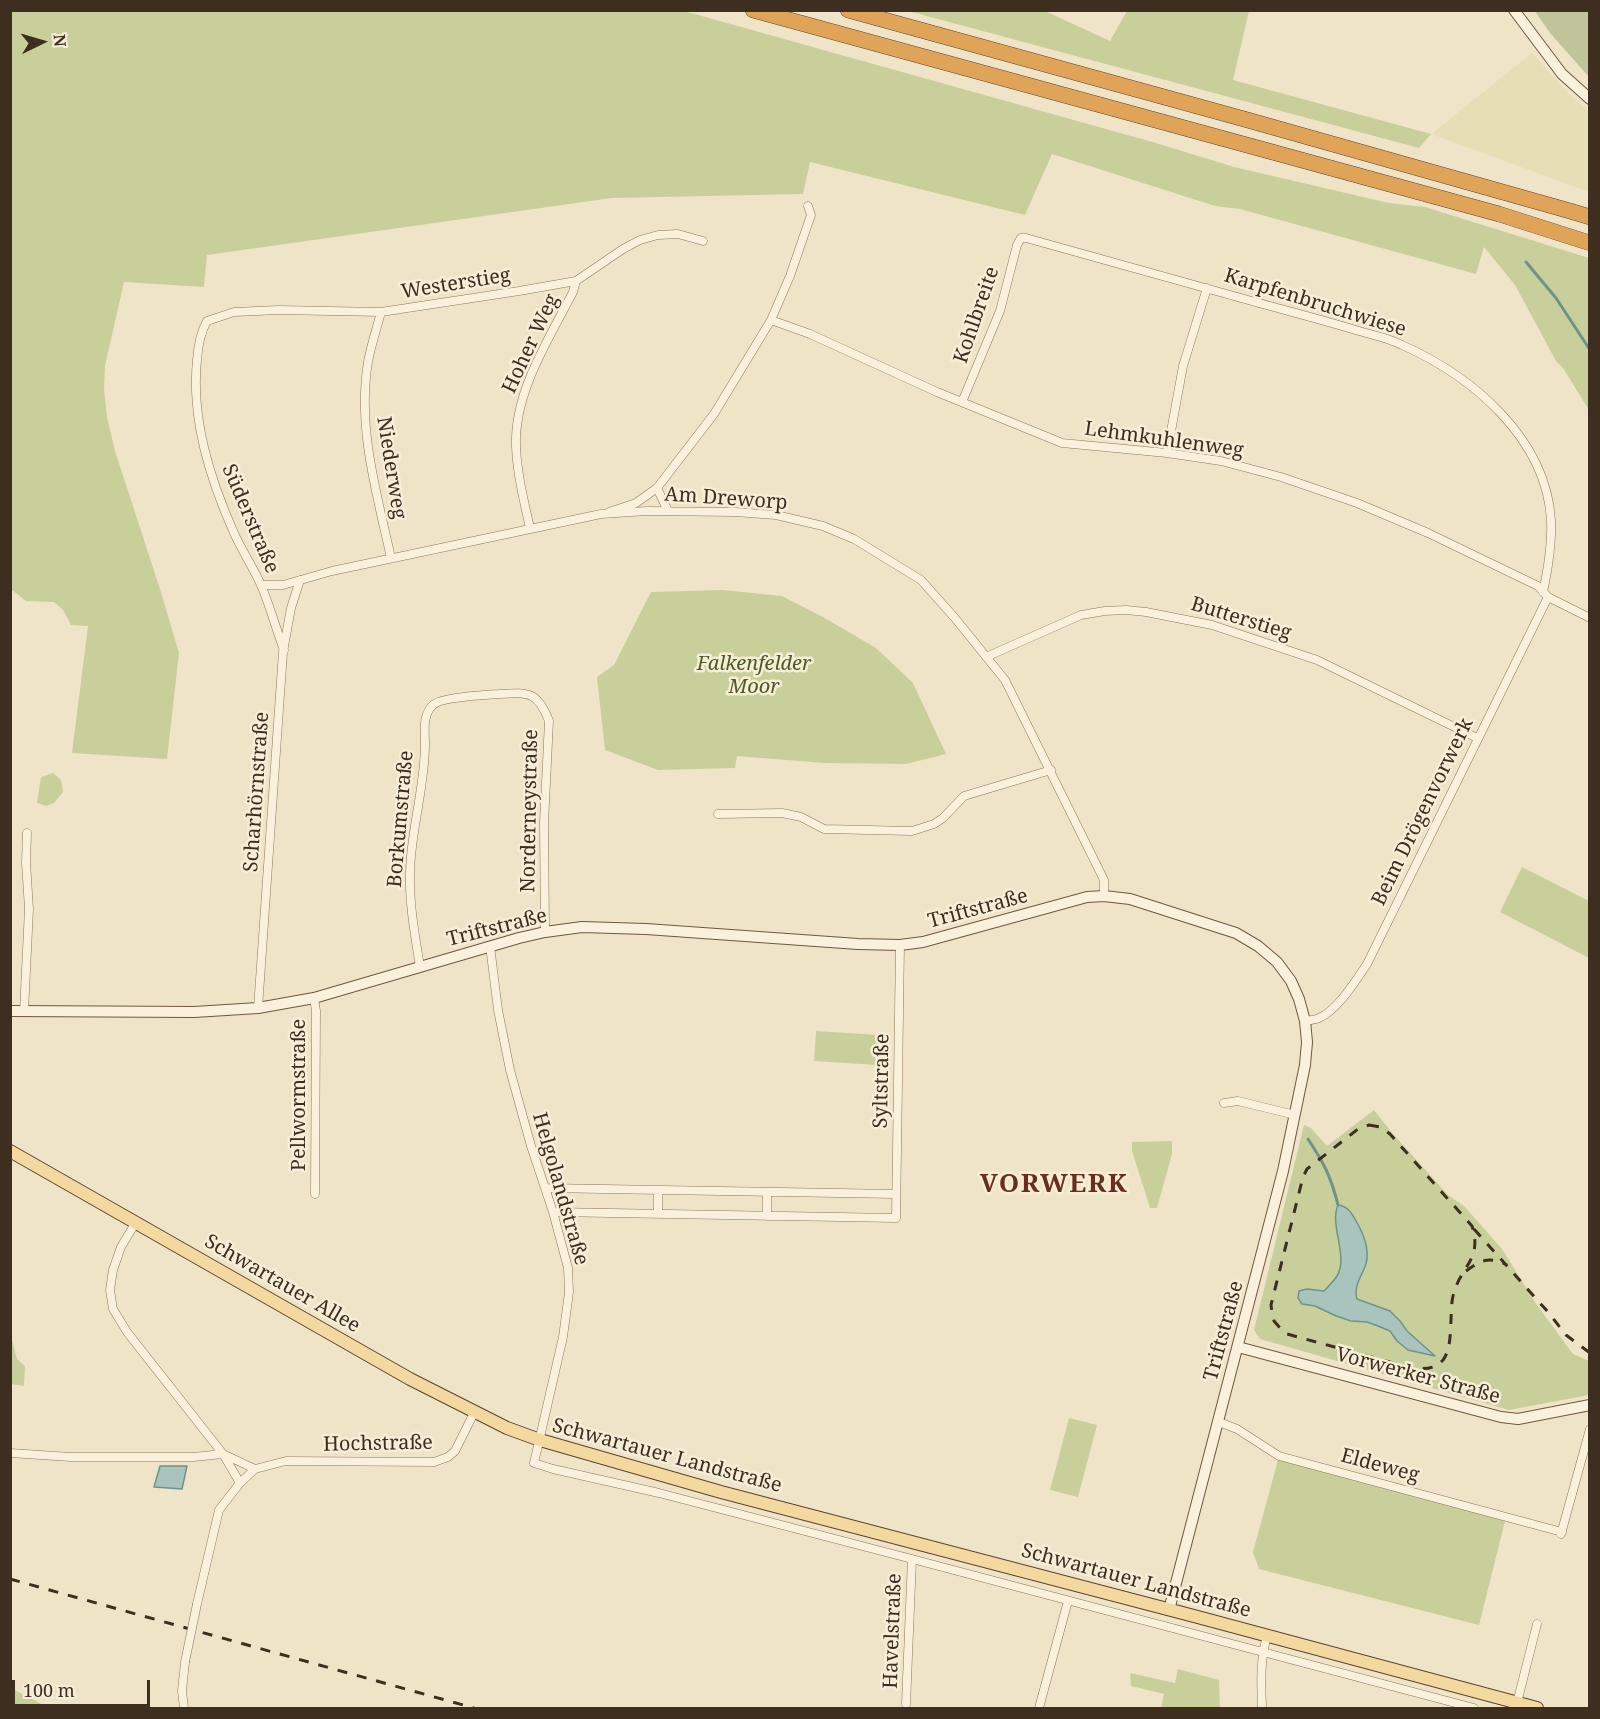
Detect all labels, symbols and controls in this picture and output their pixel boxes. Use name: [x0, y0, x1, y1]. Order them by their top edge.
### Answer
north arrow: [12, 12, 72, 72]
text: N: [48, 33, 71, 48]
street label: Westerstieg: [400, 264, 512, 304]
street label: Kohlbreite: [949, 264, 1005, 366]
street label: Karpfenbruchwiese: [1221, 264, 1409, 342]
street label: Hoher Weg: [498, 291, 564, 397]
street label: Niederweg: [371, 415, 411, 521]
street label: Lehmkuhlenweg: [1083, 417, 1245, 463]
street label: Süderstraße: [216, 461, 284, 577]
street label: Am Dreworp: [664, 483, 788, 515]
street label: Butterstieg: [1188, 592, 1294, 646]
park label: Falkenfelder Moor: [697, 652, 811, 699]
street label: Scharhörnstraße: [239, 711, 275, 873]
street label: Beim Drögenvorwerk: [1367, 714, 1479, 910]
street label: Norderneystraße: [517, 729, 543, 893]
street label: Borkumstraße: [383, 750, 419, 888]
street label: Triftstraße: [925, 884, 1031, 934]
street label: Triftstraße: [444, 904, 550, 952]
street label: Pellwormstraße: [287, 1019, 311, 1171]
street label: Syltstraße: [869, 1033, 895, 1129]
street label: Helgolandstraße: [527, 1110, 593, 1268]
district label: VORWERK: [980, 1169, 1128, 1201]
street label: Schwartauer Allee: [200, 1230, 364, 1338]
street label: Triftstraße: [1199, 1278, 1249, 1384]
street label: Vorwerker Straße: [1333, 1343, 1503, 1409]
street label: Schwartauer Landstraße: [550, 1414, 784, 1498]
street label: Hochstraße: [323, 1431, 433, 1457]
street label: Eldeweg: [1338, 1444, 1422, 1488]
street label: Schwartauer Landstraße: [1019, 1539, 1253, 1623]
street label: Havelstraße: [879, 1573, 907, 1689]
scale bar: [15, 1668, 153, 1706]
text: 100 m: [23, 1678, 75, 1702]

